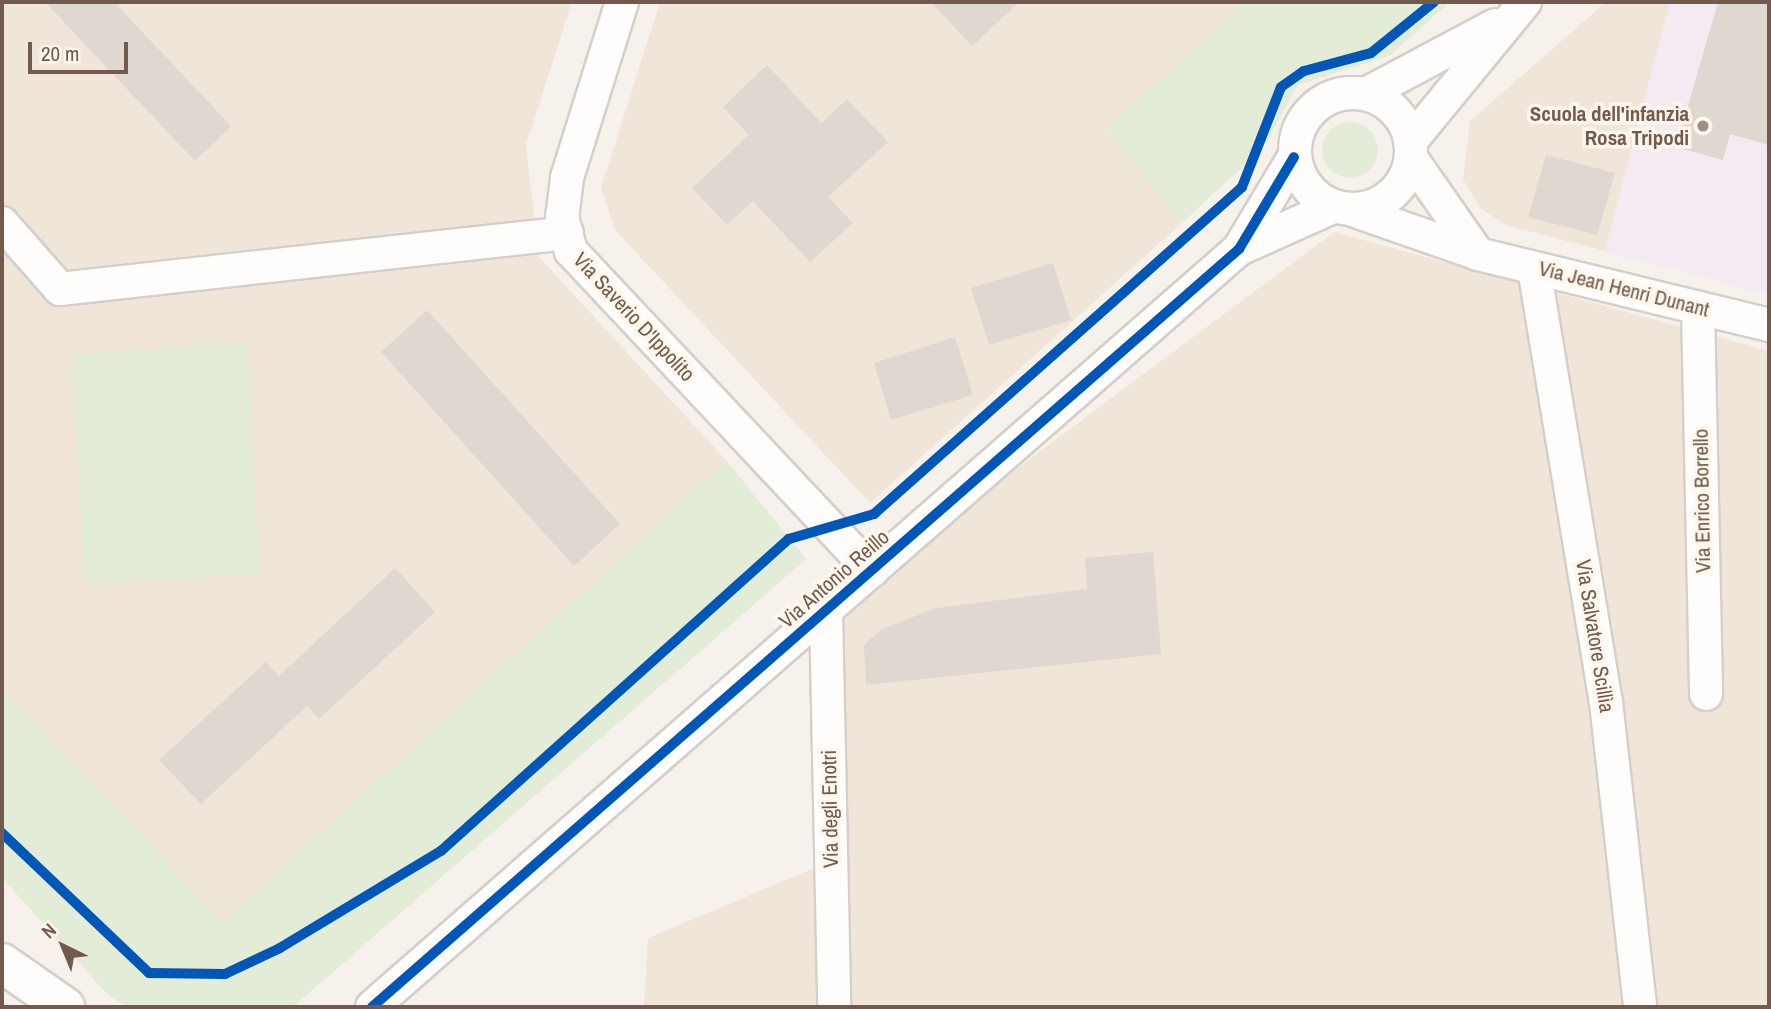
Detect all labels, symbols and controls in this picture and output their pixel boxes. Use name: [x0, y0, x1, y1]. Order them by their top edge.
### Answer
scale bar: [32, 28, 131, 72]
text: 20 m: [41, 39, 79, 68]
place label: Scuola dell'infanzia Rosa Tripodi: [1530, 101, 1689, 151]
marker: Scuola dell'infanzia Rosa Tripodi: [1695, 118, 1711, 134]
street label: Via Saverio D'Ippolito: [568, 247, 700, 387]
street label: Via Jean Henri Dunant: [1536, 256, 1712, 322]
street label: Via Enrico Borrello: [1688, 429, 1716, 573]
street label: Via Antonio Reillo: [773, 524, 895, 634]
street label: Via Salvatore Scillìa: [1570, 558, 1620, 714]
street label: Via degli Enotri: [816, 750, 844, 868]
north arrow: [28, 911, 98, 981]
text: N: [36, 917, 62, 944]

